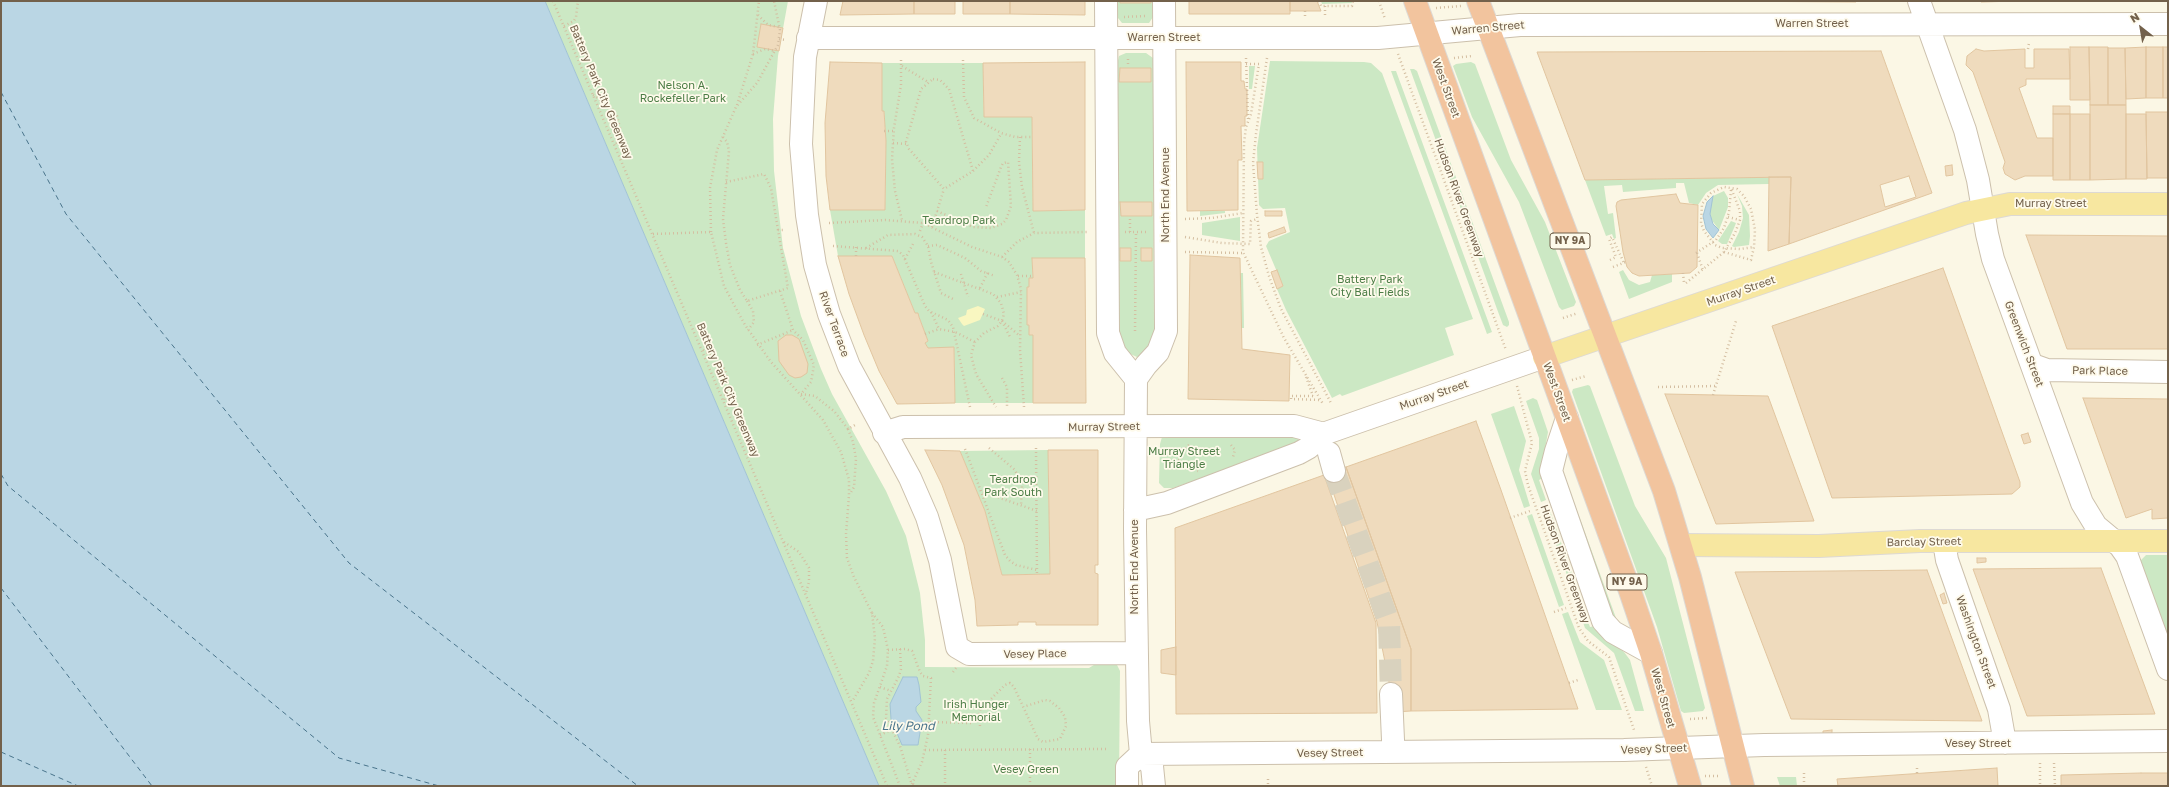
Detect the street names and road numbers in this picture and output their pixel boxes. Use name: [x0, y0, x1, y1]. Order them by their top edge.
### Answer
street label: Warren Street: [1775, 17, 1849, 31]
street label: Warren Street: [1451, 18, 1525, 38]
street label: Battery Park City Greenway: [567, 23, 635, 161]
street label: Warren Street: [1127, 31, 1201, 45]
street label: West Street: [1429, 57, 1463, 119]
street label: Hudson River Greenway: [1431, 137, 1487, 259]
street label: North End Avenue: [1159, 147, 1173, 243]
street label: Murray Street: [2015, 197, 2087, 211]
road number: NY 9A: [1550, 233, 1590, 249]
street label: Murray Street: [1705, 273, 1777, 309]
street label: River Terrace: [816, 289, 852, 359]
street label: Greenwich Street: [2001, 299, 2047, 389]
street label: Battery Park City Greenway: [694, 321, 762, 459]
street label: West Street: [1540, 361, 1574, 423]
street label: Park Place: [2072, 364, 2128, 378]
street label: Murray Street: [1398, 377, 1470, 413]
street label: Murray Street: [1068, 420, 1140, 434]
street label: Hudson River Greenway: [1537, 503, 1593, 625]
street label: North End Avenue: [1128, 519, 1142, 615]
street label: Barclay Street: [1887, 535, 1961, 549]
road number: NY 9A: [1607, 574, 1647, 590]
street label: Washington Street: [1953, 593, 1999, 691]
street label: Vesey Place: [1003, 647, 1067, 661]
street label: West Street: [1648, 666, 1678, 730]
street label: Vesey Street: [1945, 737, 2011, 751]
street label: Vesey Street: [1621, 741, 1687, 757]
street label: Vesey Street: [1297, 746, 1363, 760]

